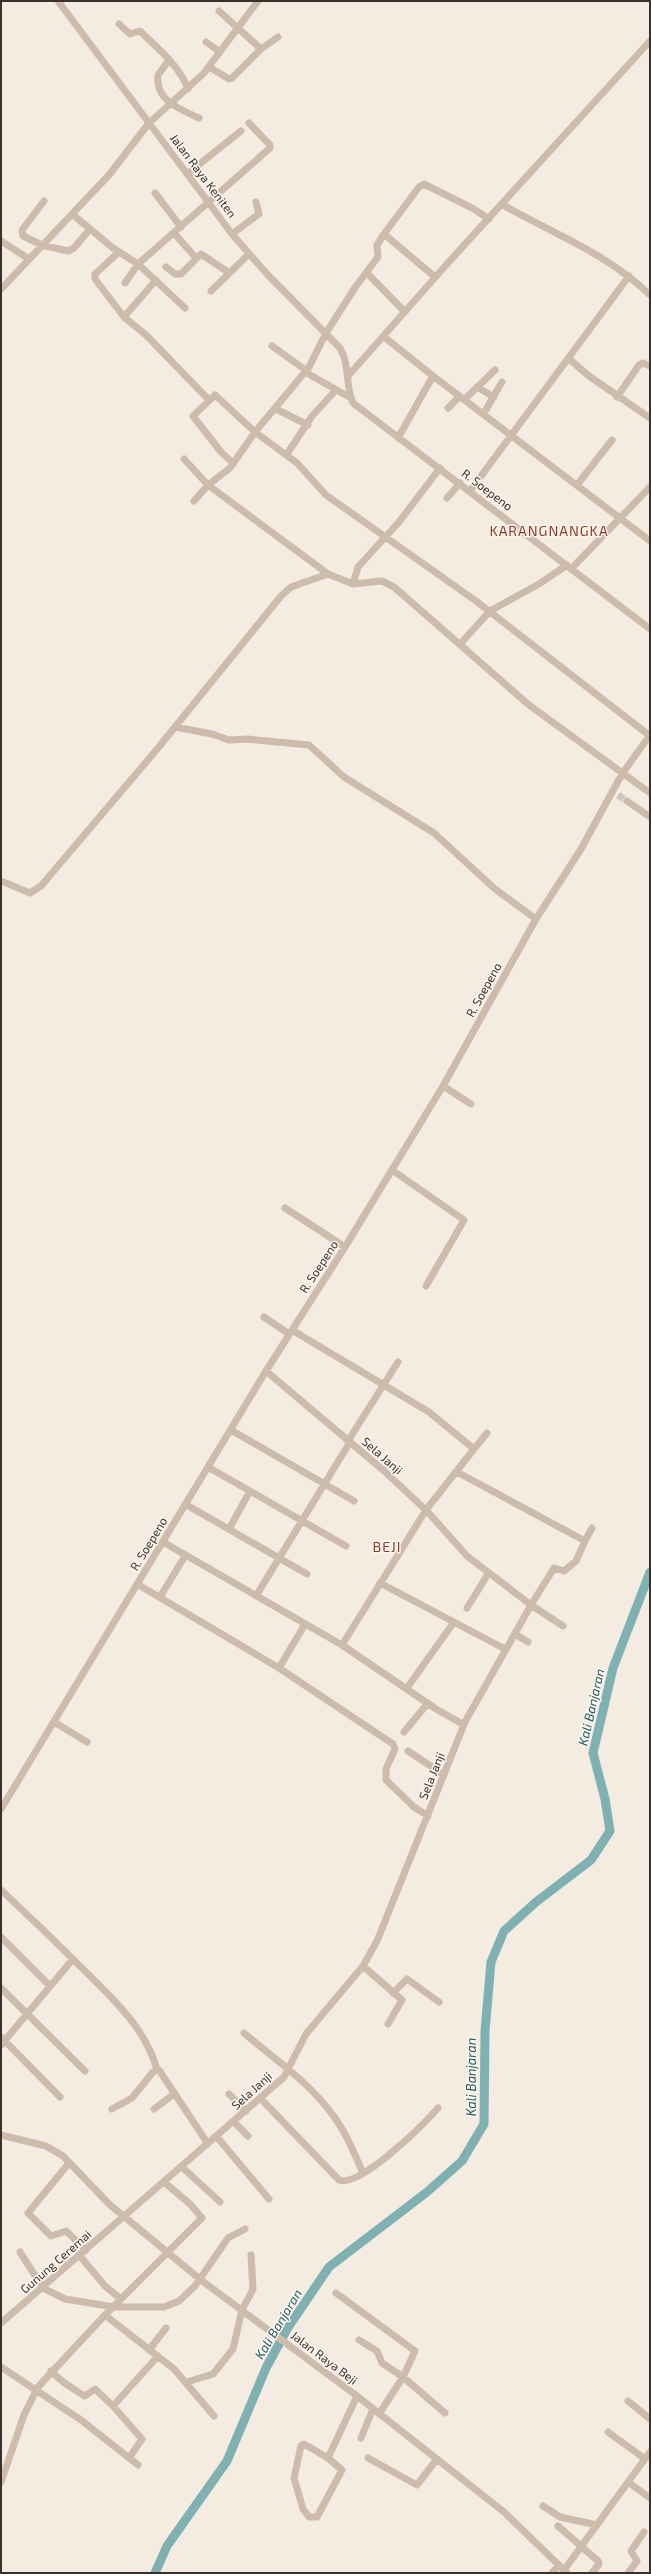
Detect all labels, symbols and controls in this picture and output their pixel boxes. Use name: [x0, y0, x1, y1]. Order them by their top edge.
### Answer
street label: Jalan Raya Keniten: [168, 131, 240, 220]
street label: R. Soepeno: [459, 466, 516, 513]
district label: KARANGNANGKA: [489, 522, 609, 539]
street label: R. Soepeno: [462, 960, 504, 1019]
street label: R. Soepeno: [296, 1237, 340, 1295]
street label: Sela Janji: [359, 1434, 406, 1477]
street label: R. Soepeno: [127, 1514, 170, 1573]
district label: BEJI: [373, 1538, 401, 1555]
water label: Kali Banjaran: [574, 1667, 608, 1747]
street label: Sela Janji: [415, 1750, 448, 1802]
water label: Kali Banjaran: [463, 2038, 479, 2116]
street label: Sela Janji: [228, 2069, 275, 2113]
street label: Gunung Ceremai: [17, 2227, 94, 2296]
water label: Kali Banjaran: [251, 2286, 305, 2362]
street label: Jalan Raya Beji: [288, 2328, 361, 2388]

